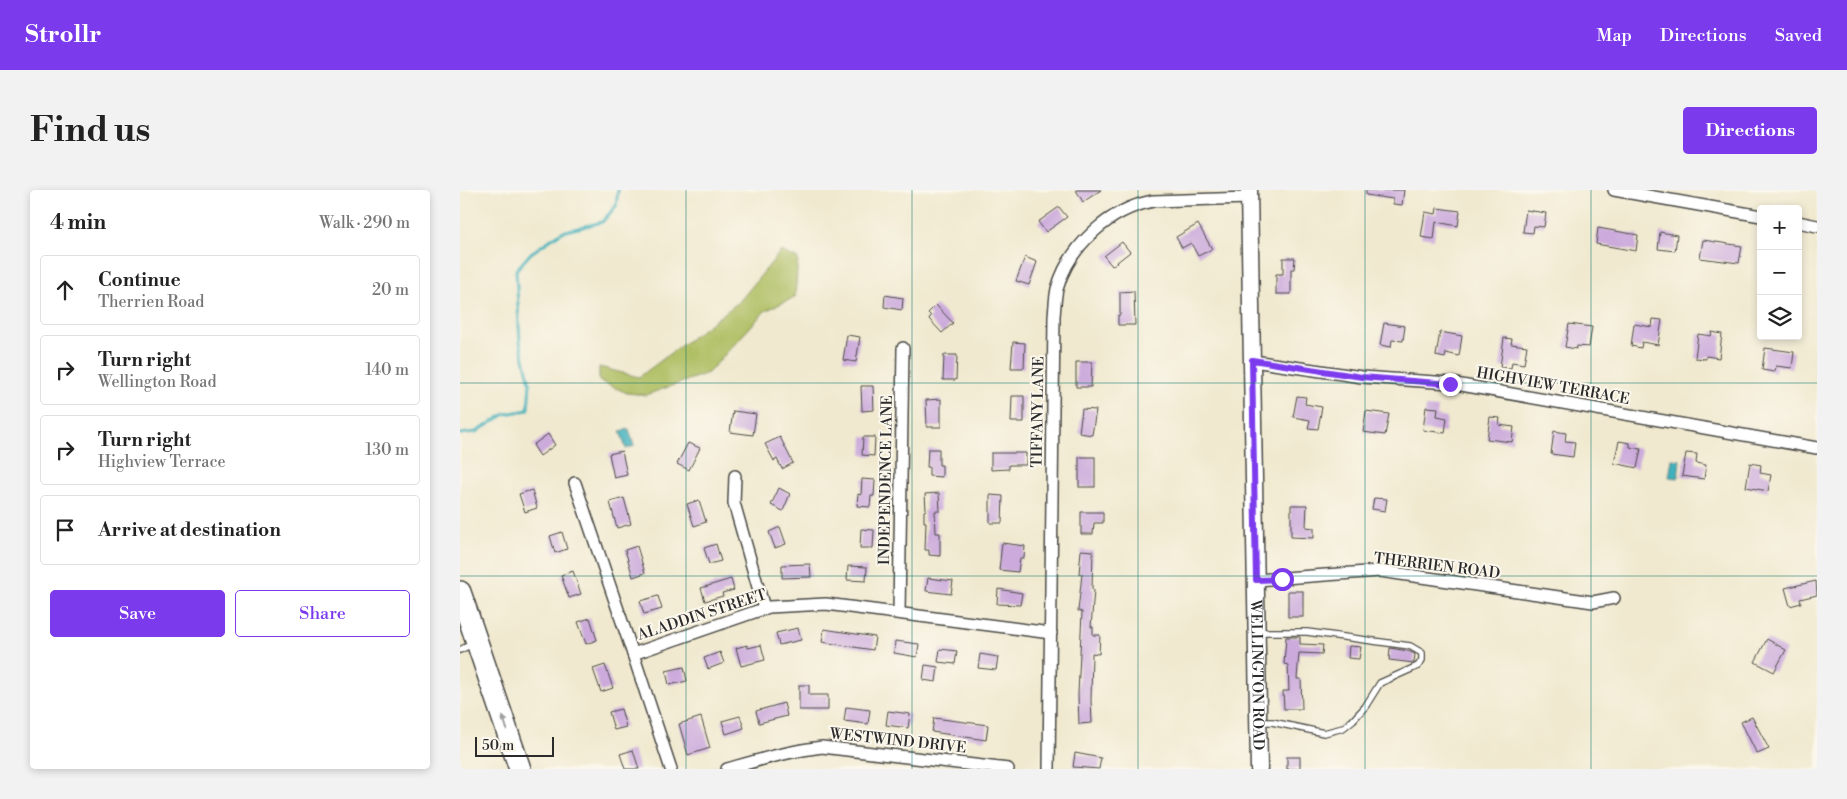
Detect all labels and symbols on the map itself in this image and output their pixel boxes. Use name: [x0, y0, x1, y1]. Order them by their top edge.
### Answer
street label: TIFFANY LANE: [1028, 356, 1048, 468]
street label: HIGHVIEW TERRACE: [1475, 363, 1631, 409]
route end: [1439, 373, 1462, 396]
street label: INDEPENDENCE LANE: [875, 395, 897, 565]
street label: THERRIEN ROAD: [1373, 549, 1501, 583]
route start: [1271, 568, 1294, 591]
street label: ALADDIN STREET: [634, 585, 769, 645]
street label: WELLINGTON ROAD: [1247, 598, 1268, 750]
one-way arrow: [500, 715, 508, 730]
street label: WESTWIND DRIVE: [828, 724, 967, 758]
scale bar: [475, 734, 554, 757]

